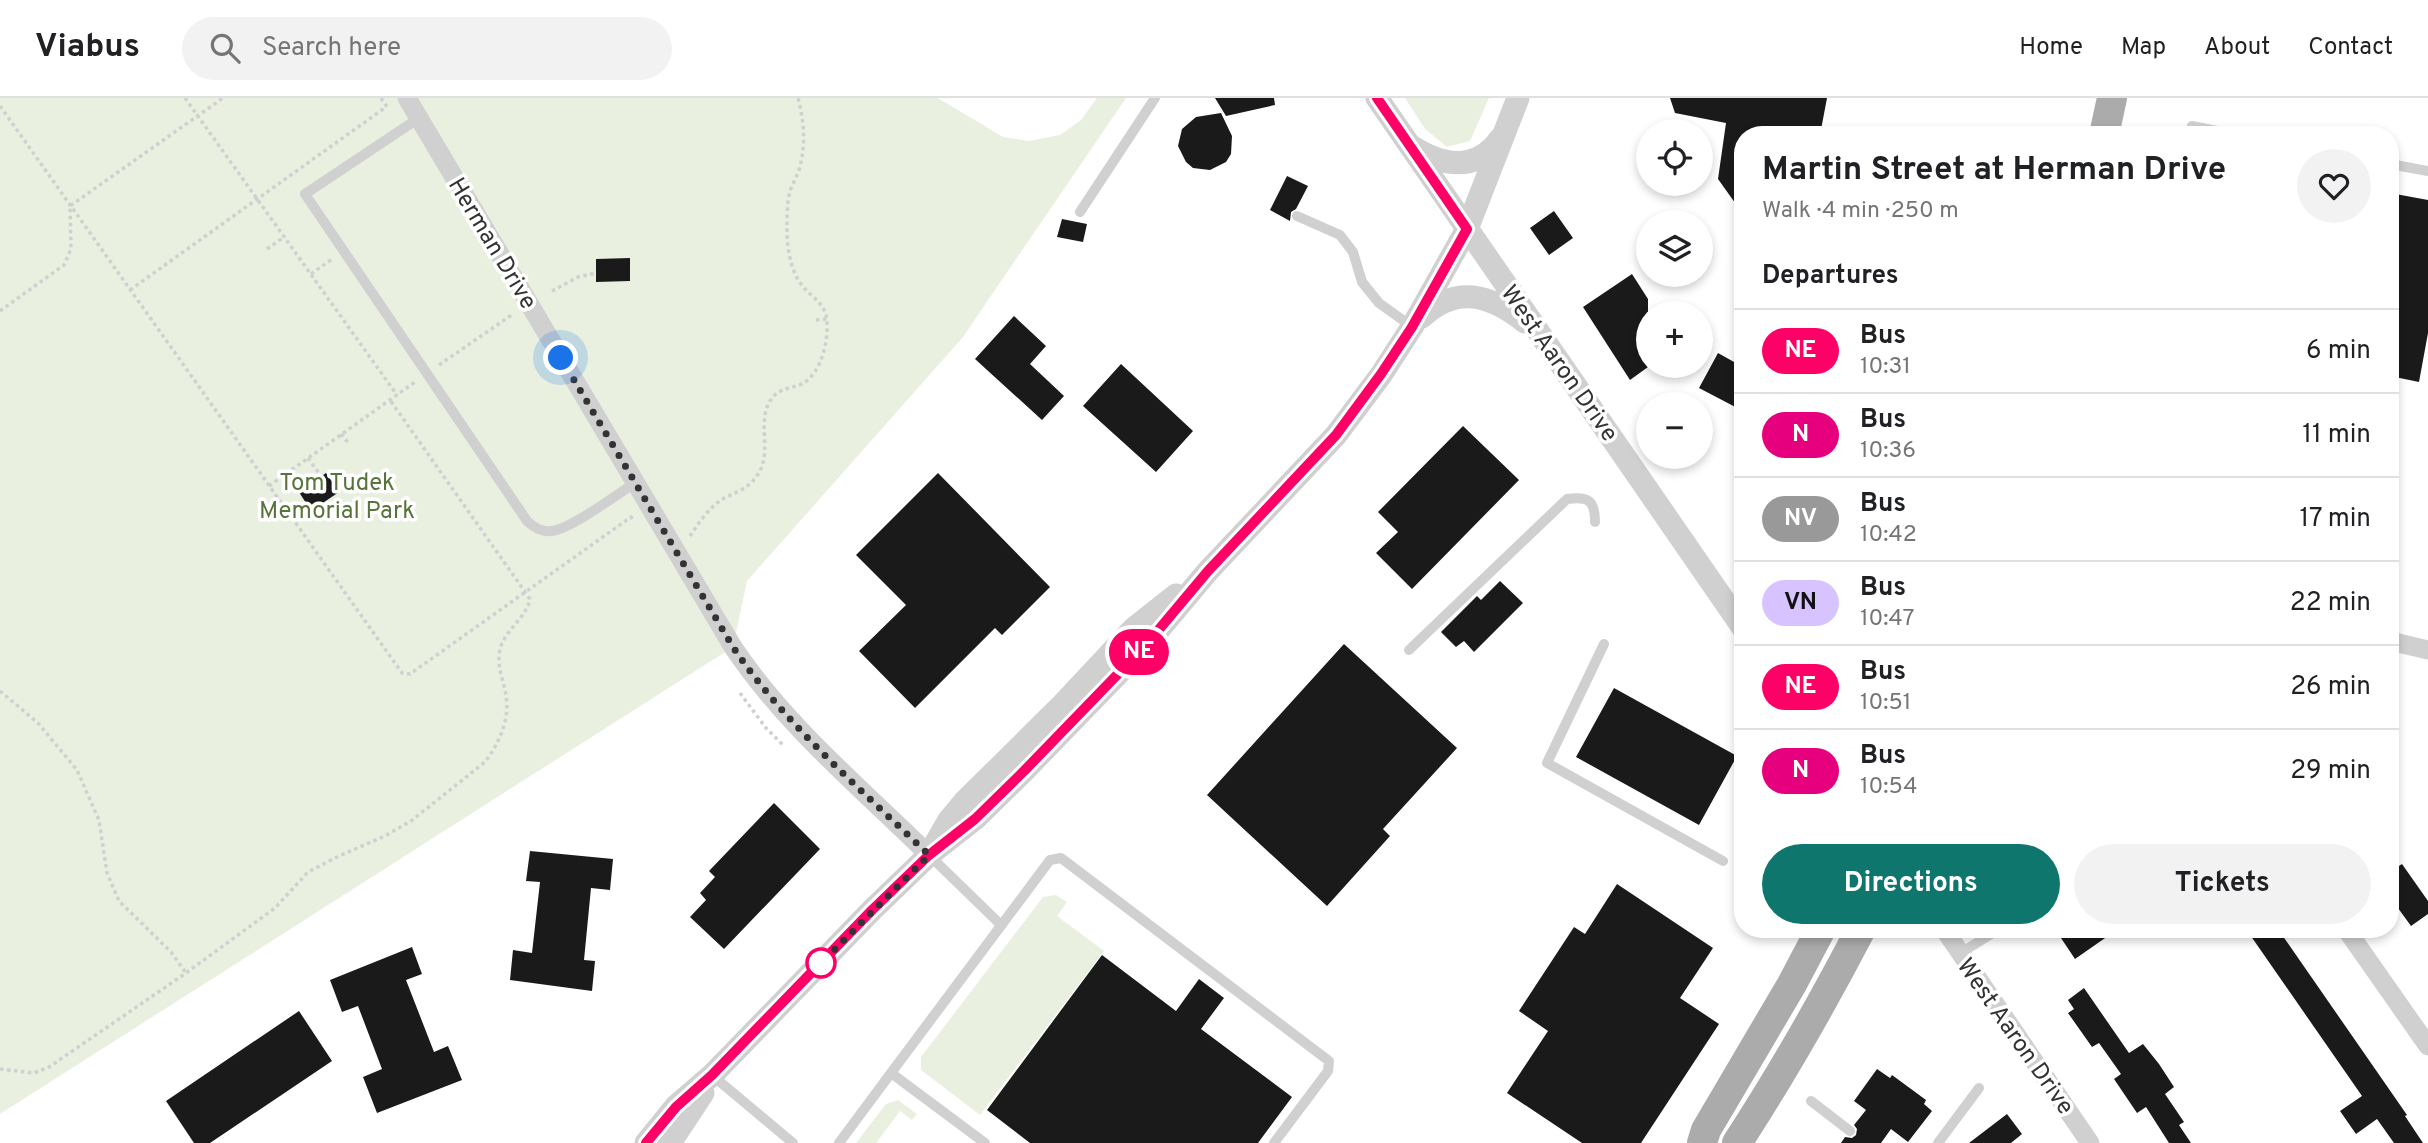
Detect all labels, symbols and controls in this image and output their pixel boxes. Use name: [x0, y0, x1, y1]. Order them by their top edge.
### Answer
search box: [182, 17, 672, 80]
text: Viabus: [35, 27, 140, 69]
icon: search: [206, 29, 244, 67]
text: Search here: [262, 32, 401, 65]
text: Home: [2019, 33, 2083, 63]
text: Map: [2121, 33, 2166, 63]
text: About: [2204, 33, 2270, 63]
text: Contact: [2308, 33, 2393, 63]
map controls: [1636, 119, 1713, 469]
button: locate: [1636, 119, 1713, 196]
button: heart: [2297, 149, 2371, 223]
text: Martin Street at Herman Drive: [1762, 150, 2226, 192]
street label: Herman Drive: [440, 173, 542, 315]
text: Walk · 4 min · 250 m: [1762, 197, 1959, 226]
button: layers: [1636, 210, 1713, 287]
text: Departures: [1762, 260, 1899, 293]
street label: West Aaron Drive: [1493, 280, 1624, 448]
button: +: [1636, 301, 1713, 378]
text: Bus: [1860, 320, 1906, 353]
text: 6 min: [2306, 335, 2371, 368]
text: NE: [1784, 336, 1817, 366]
your location: [543, 340, 578, 375]
text: 10:31: [1860, 353, 1911, 382]
button: −: [1636, 392, 1713, 469]
text: Bus: [1860, 404, 1906, 437]
text: 11 min: [2302, 419, 2371, 452]
text: N: [1792, 420, 1809, 450]
text: 10:36: [1860, 437, 1916, 466]
park label: Tom Tudek Memorial Park: [259, 469, 415, 527]
text: Bus: [1860, 488, 1906, 521]
text: 17 min: [2299, 503, 2371, 536]
text: NV: [1784, 504, 1817, 534]
text: 10:42: [1860, 521, 1917, 550]
text: Bus: [1860, 572, 1906, 605]
text: 22 min: [2290, 587, 2371, 620]
text: VN: [1784, 588, 1817, 618]
text: 10:47: [1860, 605, 1915, 634]
line badge: NE: [1108, 629, 1170, 675]
text: NE: [1123, 637, 1155, 667]
text: Bus: [1860, 656, 1906, 689]
text: 26 min: [2290, 671, 2371, 704]
text: NE: [1784, 672, 1817, 702]
text: 10:51: [1860, 689, 1911, 718]
text: Bus: [1860, 740, 1906, 773]
text: 29 min: [2290, 755, 2371, 788]
text: N: [1792, 756, 1809, 786]
text: 10:54: [1860, 773, 1918, 802]
button: Directions: [1762, 844, 2060, 924]
button: Tickets: [2074, 844, 2371, 924]
unlabelled marker: [806, 948, 836, 978]
street label: West Aaron Drive: [1949, 953, 2080, 1121]

